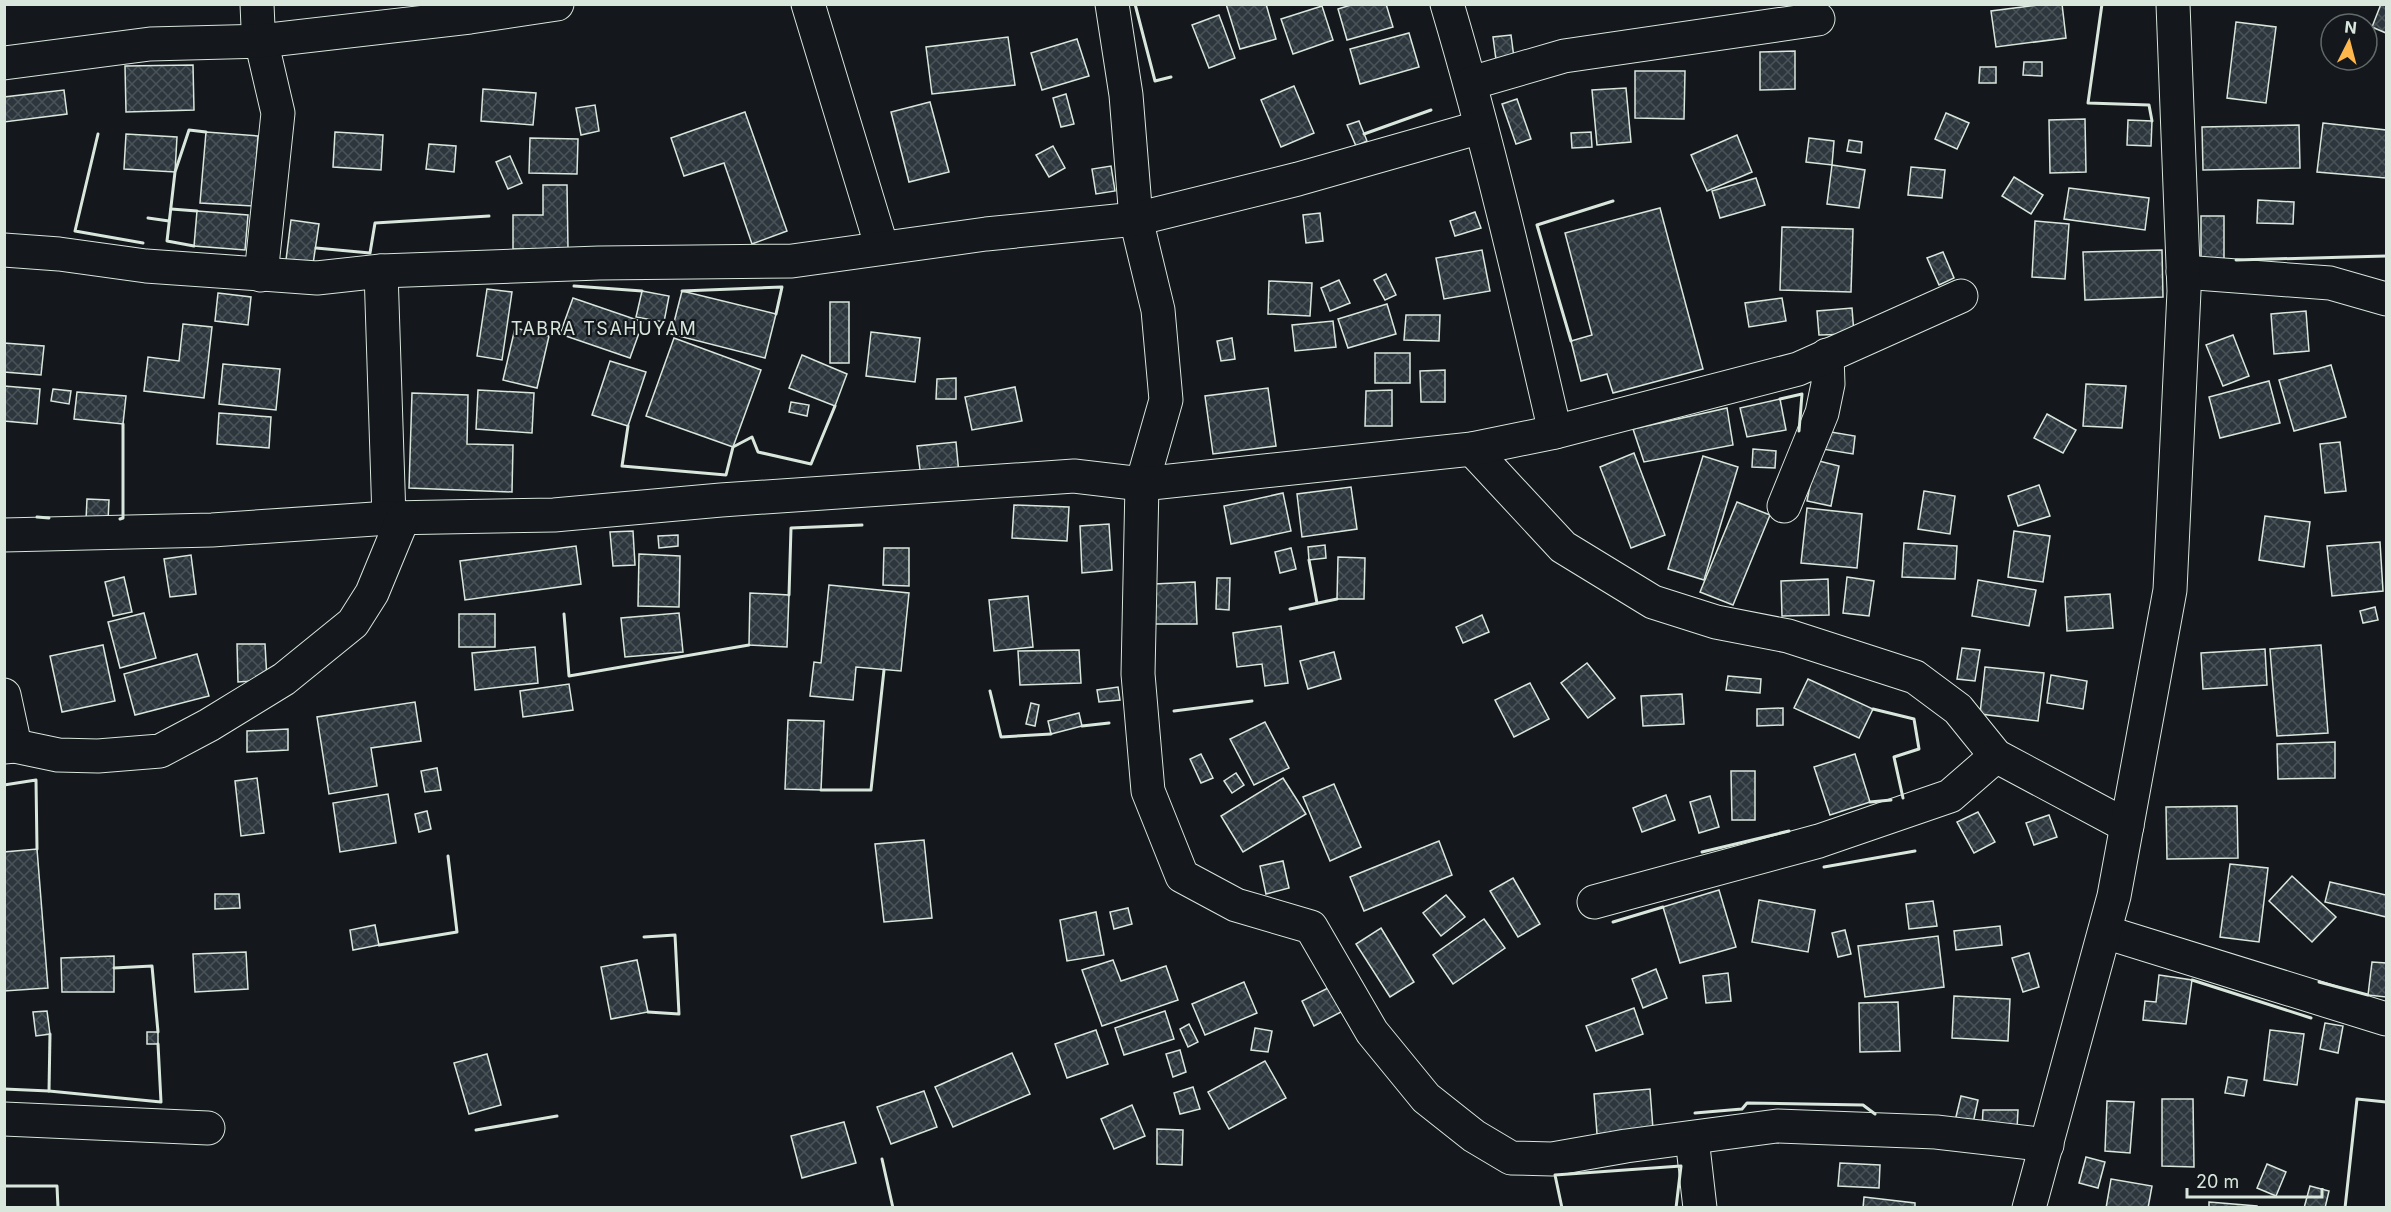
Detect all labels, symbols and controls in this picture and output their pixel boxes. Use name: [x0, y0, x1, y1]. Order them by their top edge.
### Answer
north arrow: [2319, 12, 2379, 72]
text: N: [2343, 16, 2358, 38]
district label: TABRA TSAHUYAM: [511, 318, 697, 339]
scale bar: [2187, 1161, 2322, 1199]
text: 20 m: [2196, 1171, 2239, 1192]

